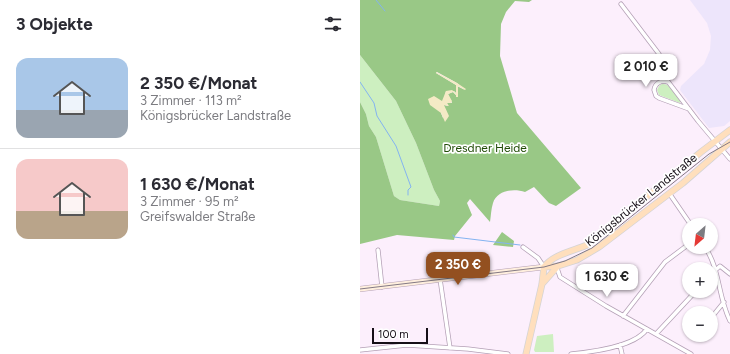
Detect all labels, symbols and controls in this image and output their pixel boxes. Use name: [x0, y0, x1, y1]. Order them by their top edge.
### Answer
icon: filters: [322, 13, 344, 35]
text: 3 Objekte: [16, 14, 93, 34]
pin: 2 010 €: [609, 54, 683, 88]
text: 2 010 €: [623, 59, 669, 74]
text: 2 350 €/Monat: [140, 73, 257, 93]
icon: home: [48, 74, 96, 122]
text: 3 Zimmer · 113 m²: [140, 93, 242, 108]
text: Königsbrücker Landstraße: [140, 108, 291, 123]
park label: Dresdner Heide: [443, 141, 527, 155]
street label: Königsbrücker Landstraße: [582, 150, 700, 249]
text: 1 630 €/Monat: [140, 174, 255, 194]
icon: home: [48, 175, 96, 223]
text: 3 Zimmer · 95 m²: [140, 194, 239, 209]
text: Greifswalder Straße: [140, 209, 255, 224]
north arrow: [682, 218, 718, 254]
map controls: [682, 218, 718, 342]
pin: 2 350 €: [421, 252, 495, 286]
text: 2 350 €: [435, 257, 481, 272]
button: +: [682, 262, 718, 298]
pin: 1 630 €: [570, 264, 644, 298]
text: 1 630 €: [585, 269, 629, 284]
button: −: [682, 306, 718, 342]
scale bar: [372, 326, 428, 345]
text: 100 m: [378, 328, 409, 341]

